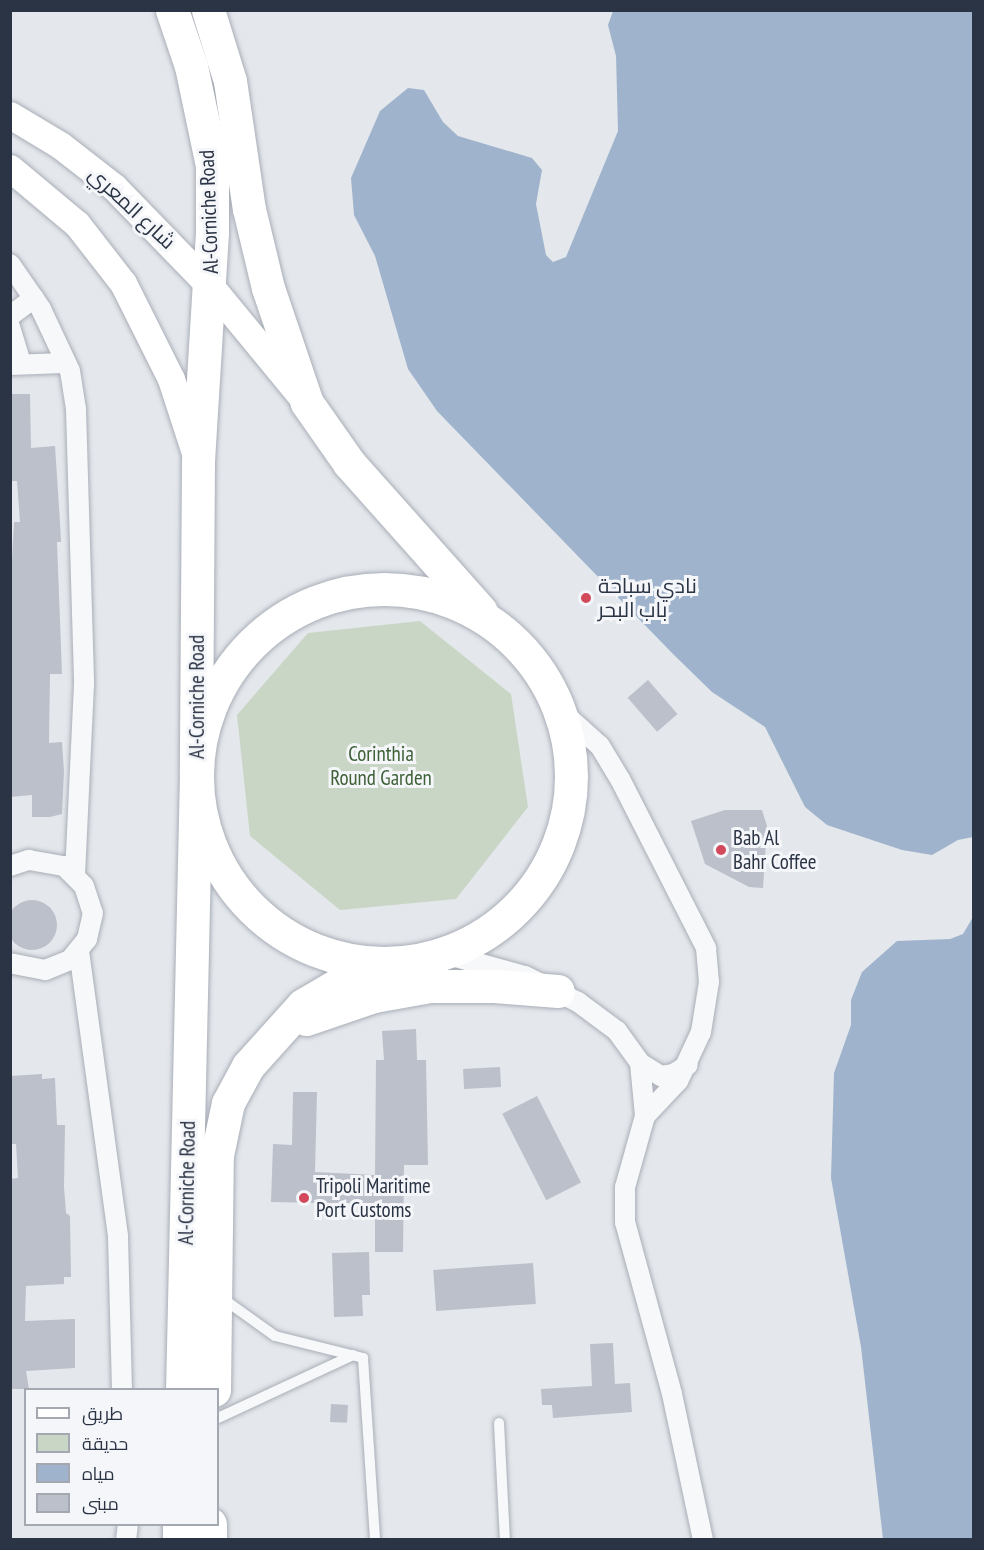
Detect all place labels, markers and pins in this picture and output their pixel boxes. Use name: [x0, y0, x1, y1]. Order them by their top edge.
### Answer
place label: نادي سباحة باب البحر: [598, 573, 697, 623]
marker: نادي سباحة باب البحر: [579, 591, 593, 605]
place label: Bab Al Bahr Coffee: [733, 825, 816, 875]
marker: Bab Al Bahr Coffee: [714, 843, 728, 857]
place label: Tripoli Maritime Port Customs: [316, 1173, 431, 1223]
marker: Tripoli Maritime Port Customs: [297, 1191, 311, 1205]

